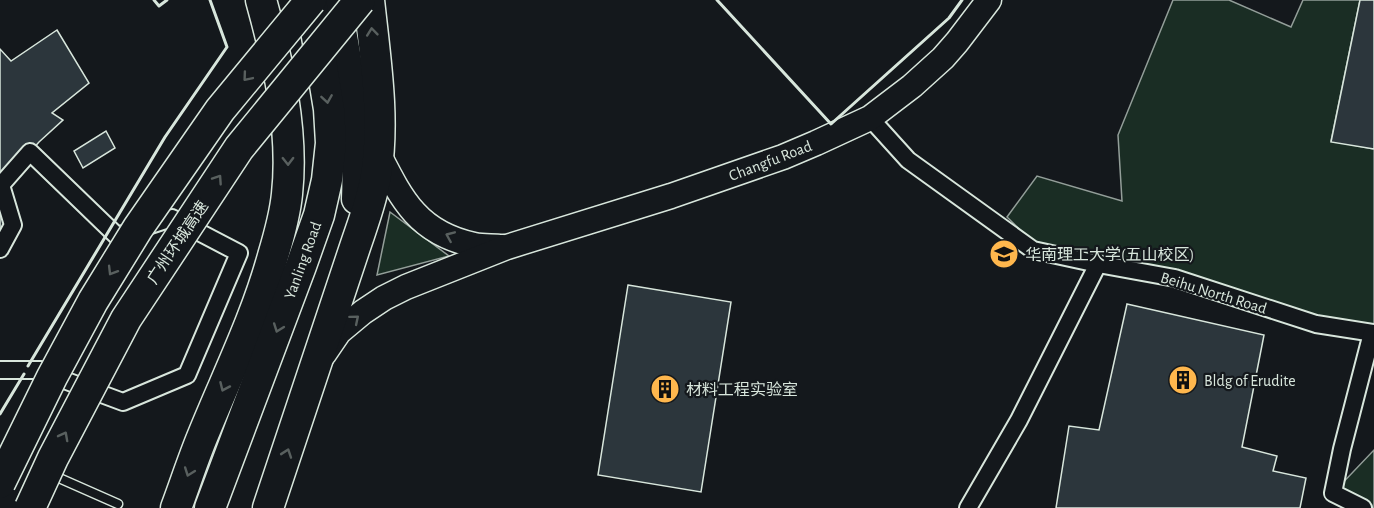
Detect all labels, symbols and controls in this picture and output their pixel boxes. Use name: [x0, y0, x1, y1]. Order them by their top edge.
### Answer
one-way arrow: [366, 27, 379, 36]
one-way arrow: [243, 70, 254, 81]
one-way arrow: [321, 95, 333, 104]
street label: Changfu Road: [727, 138, 814, 184]
one-way arrow: [282, 156, 294, 165]
one-way arrow: [211, 175, 222, 186]
street label: 广州环城高速: [144, 198, 211, 287]
street label: Yanling Road: [282, 219, 324, 301]
one-way arrow: [446, 231, 457, 243]
school or university icon: 华南理工大学(五山校区): [988, 238, 1020, 270]
place label: 华南理工大学(五山校区): [1025, 246, 1195, 263]
one-way arrow: [107, 265, 119, 275]
street label: Beihu North Road: [1159, 269, 1269, 317]
one-way arrow: [348, 316, 359, 327]
one-way arrow: [272, 322, 285, 332]
building icon: Bldg of Erudite: [1167, 364, 1199, 396]
building icon: 材料工程实验室: [649, 373, 681, 405]
place label: Bldg of Erudite: [1204, 373, 1296, 389]
one-way arrow: [219, 381, 231, 392]
place label: 材料工程实验室: [686, 381, 798, 398]
one-way arrow: [57, 432, 68, 443]
one-way arrow: [279, 448, 292, 459]
one-way arrow: [184, 466, 196, 477]

